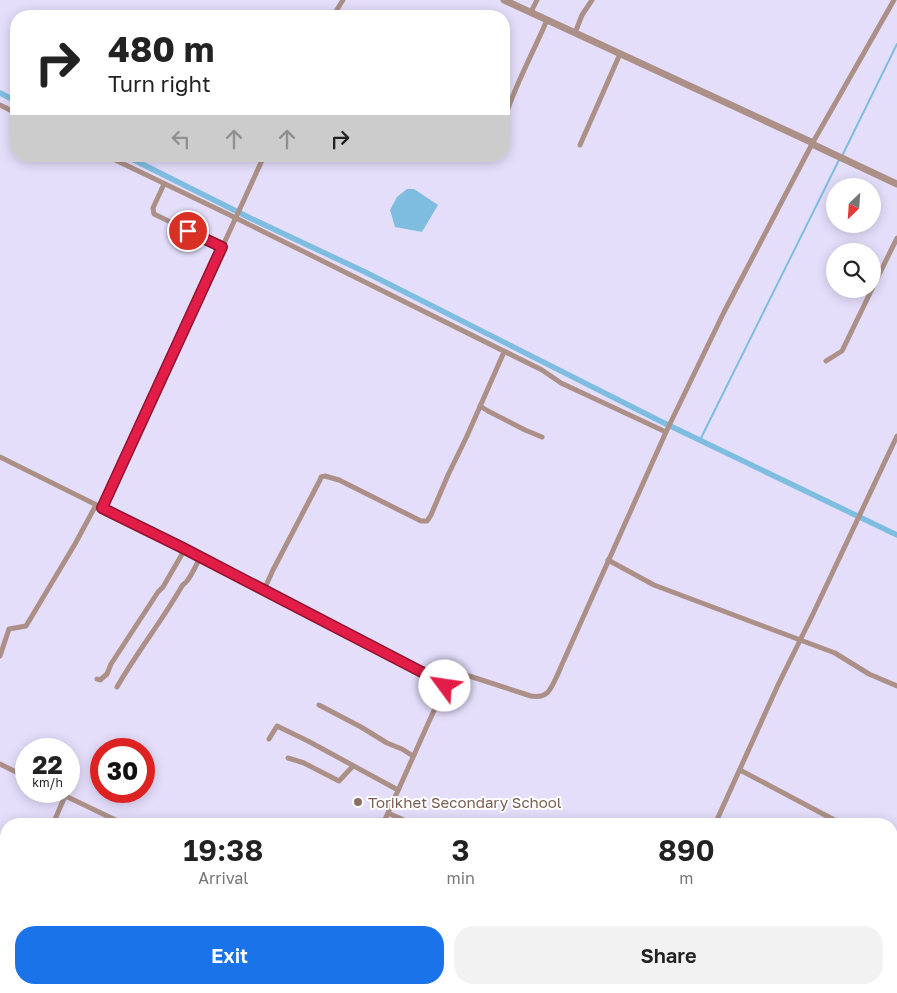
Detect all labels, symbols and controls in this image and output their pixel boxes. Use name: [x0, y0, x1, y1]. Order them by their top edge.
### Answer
text: 480 m: [108, 28, 214, 70]
icon: right: [25, 30, 90, 95]
text: Turn right: [108, 70, 211, 97]
icon: left: [167, 125, 195, 153]
icon: ahead: [220, 125, 248, 153]
icon: ahead: [273, 125, 301, 153]
icon: right: [326, 125, 354, 153]
north arrow: [826, 178, 881, 232]
map controls: [826, 178, 881, 298]
pin: [167, 210, 209, 252]
icon: arrive: [174, 217, 202, 245]
button: search: [826, 243, 881, 298]
position arrow: [418, 659, 470, 711]
speed limit sign: 30: [90, 738, 155, 803]
text: 22: [32, 749, 63, 780]
text: km/h: [32, 775, 63, 790]
place label: Torikhet Secondary School: [368, 793, 562, 811]
marker: Torikhet Secondary School: [352, 796, 364, 808]
text: 19:38: [183, 832, 263, 868]
text: 3: [452, 832, 470, 868]
text: 890: [658, 832, 715, 868]
text: Arrival: [198, 868, 248, 888]
text: min: [447, 868, 475, 888]
text: m: [679, 868, 693, 888]
button: Exit: [15, 926, 444, 984]
button: Share: [454, 926, 883, 984]

